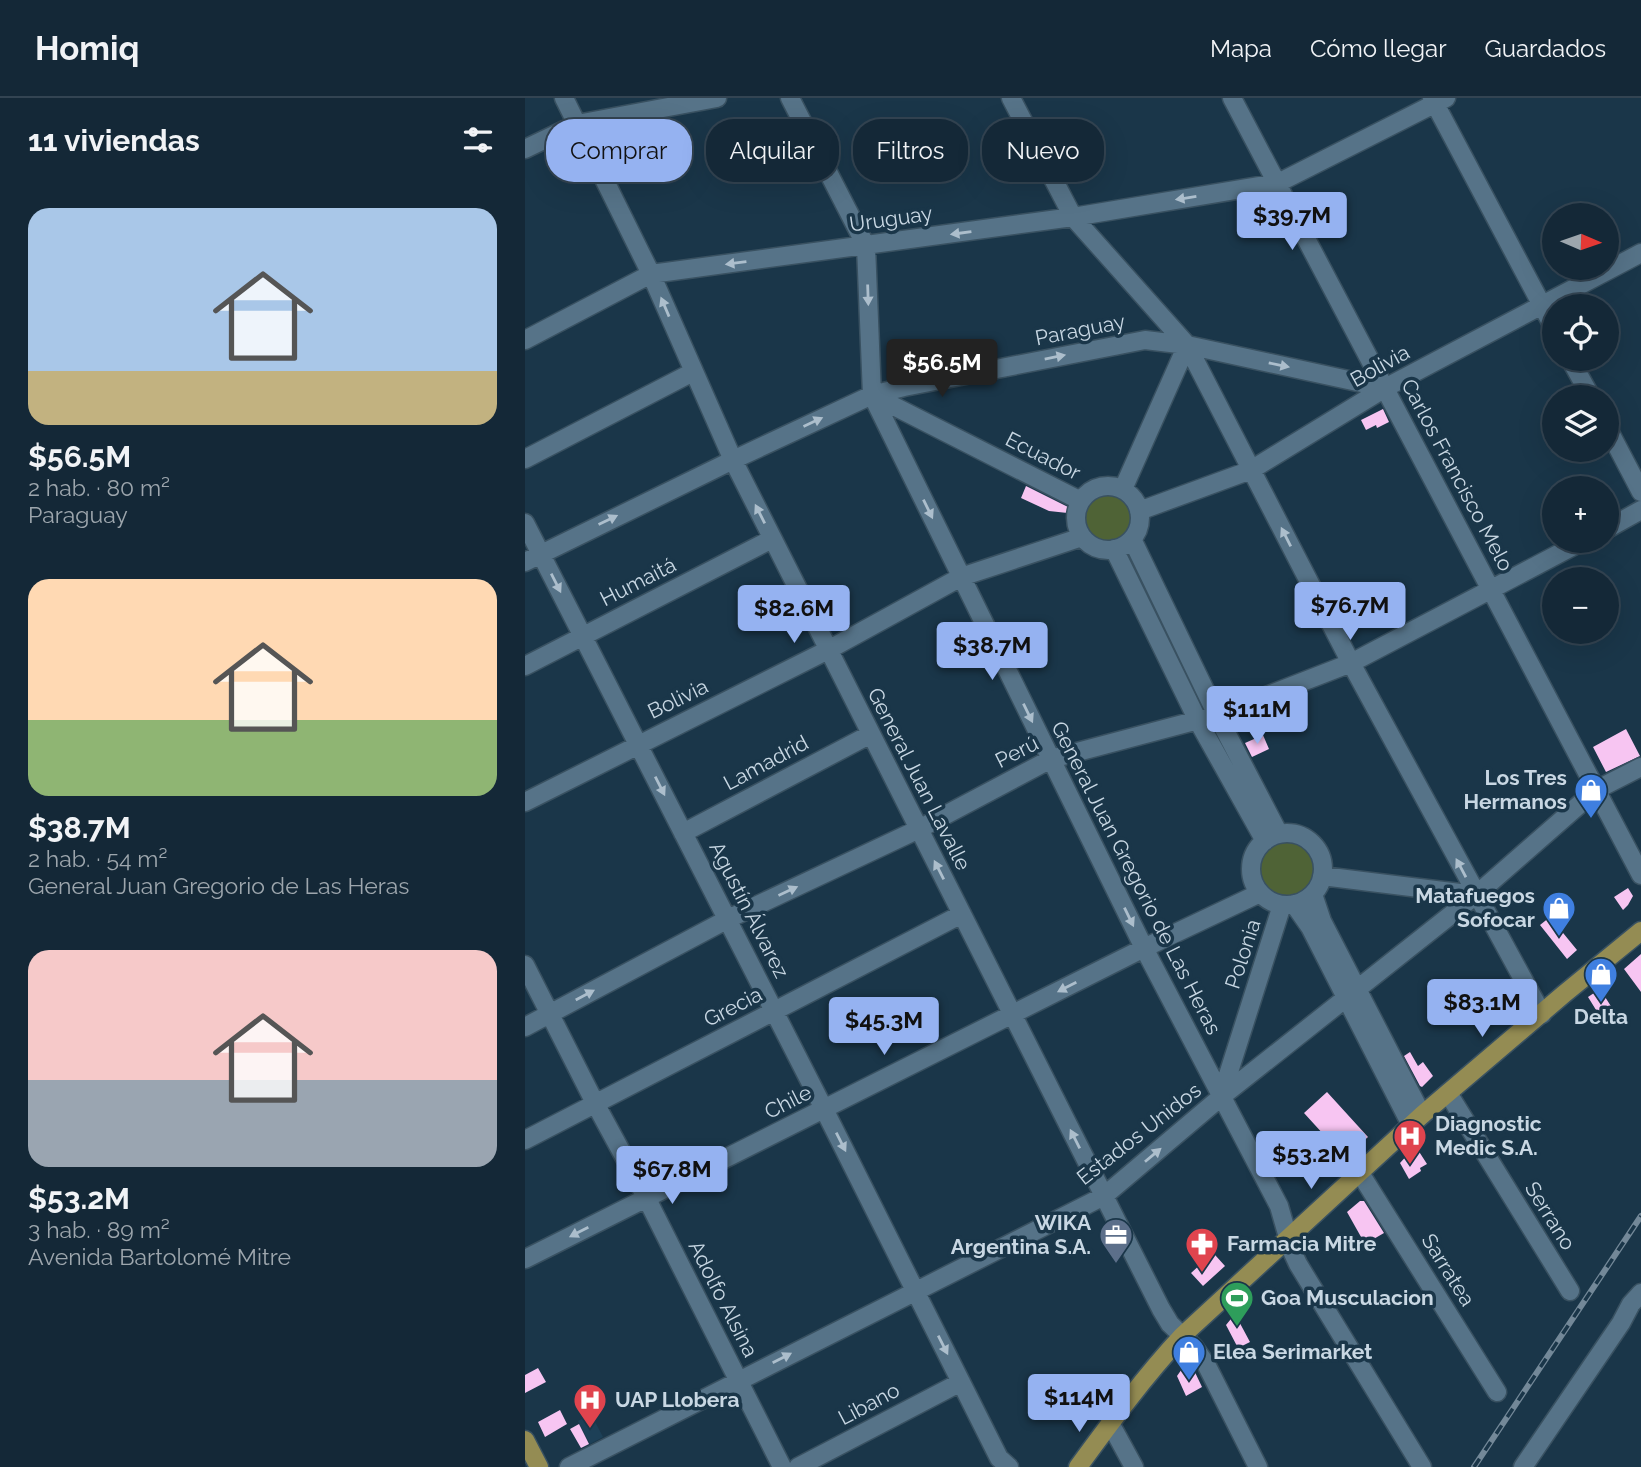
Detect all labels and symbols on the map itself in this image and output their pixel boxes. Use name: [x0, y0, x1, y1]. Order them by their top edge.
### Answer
pin: $39.7M: [1235, 192, 1349, 252]
one-way arrow: [1175, 193, 1197, 204]
street label: Uruguay: [848, 200, 934, 237]
north arrow: [1542, 203, 1619, 280]
one-way arrow: [950, 227, 972, 238]
one-way arrow: [725, 257, 747, 268]
one-way arrow: [863, 284, 874, 306]
one-way arrow: [659, 297, 671, 317]
street label: Paraguay: [1033, 309, 1127, 350]
street label: Bolivia: [1346, 339, 1414, 392]
pin: $56.5M: [885, 340, 999, 399]
one-way arrow: [1045, 352, 1067, 363]
one-way arrow: [1268, 360, 1290, 371]
street label: Carlos Francisco Melo: [1396, 375, 1519, 575]
one-way arrow: [803, 417, 824, 428]
street label: Ecuador: [1002, 426, 1085, 485]
one-way arrow: [922, 499, 933, 519]
one-way arrow: [754, 504, 765, 524]
one-way arrow: [598, 515, 618, 526]
one-way arrow: [1280, 527, 1292, 547]
street label: Humaitá: [596, 552, 680, 611]
one-way arrow: [550, 574, 562, 593]
pin: $76.7M: [1293, 582, 1407, 642]
pin: $82.6M: [737, 586, 851, 645]
pin: $38.7M: [935, 622, 1049, 682]
street label: Bolivia: [644, 673, 712, 724]
street label: General Juan Lavalle: [863, 683, 976, 874]
pin: $111M: [1208, 686, 1306, 746]
one-way arrow: [1023, 703, 1034, 723]
street label: General Juan Gregorio de Las Heras: [1046, 717, 1227, 1039]
street label: Lamadrid: [719, 730, 812, 795]
street label: Perú: [991, 730, 1043, 773]
place label: Los Tres Hermanos: [1463, 765, 1567, 814]
shop icon: Los Tres Hermanos: [1572, 771, 1610, 820]
one-way arrow: [654, 776, 665, 796]
street label: Agustín Álvarez: [704, 837, 795, 982]
one-way arrow: [1456, 858, 1467, 878]
one-way arrow: [934, 860, 945, 880]
place label: Matafuegos Sofocar: [1415, 883, 1535, 932]
one-way arrow: [777, 885, 798, 896]
shop icon: Matafuegos Sofocar: [1540, 889, 1578, 938]
one-way arrow: [1123, 907, 1134, 927]
street label: Polonia: [1220, 916, 1266, 992]
shop icon: Delta: [1582, 955, 1620, 1004]
pin: $83.1M: [1425, 979, 1539, 1039]
street label: Grecia: [699, 981, 766, 1032]
one-way arrow: [1057, 981, 1077, 992]
one-way arrow: [575, 989, 595, 1001]
pin: $45.3M: [827, 998, 941, 1057]
place label: Delta: [1574, 1004, 1628, 1029]
street label: Estados Unidos: [1072, 1077, 1206, 1190]
street label: Chile: [760, 1079, 815, 1124]
place label: Diagnostic Medic S.A.: [1435, 1111, 1542, 1160]
hospital icon: Diagnostic Medic S.A.: [1391, 1117, 1429, 1166]
one-way arrow: [1069, 1129, 1080, 1149]
one-way arrow: [834, 1132, 846, 1152]
pin: $53.2M: [1254, 1132, 1368, 1191]
pin: $67.8M: [615, 1146, 729, 1206]
one-way arrow: [1144, 1148, 1161, 1163]
street label: Serrano: [1520, 1177, 1581, 1255]
place label: WIKA Argentina S.A.: [951, 1210, 1092, 1259]
office icon: WIKA Argentina S.A.: [1097, 1216, 1135, 1265]
pharmacy icon: Farmacia Mitre: [1183, 1225, 1221, 1274]
one-way arrow: [569, 1227, 589, 1238]
street label: Sarratea: [1416, 1229, 1480, 1311]
place label: Farmacia Mitre: [1227, 1231, 1377, 1256]
street label: Adolfo Alsina: [683, 1236, 763, 1361]
sports icon: Goa Musculacion: [1218, 1279, 1256, 1328]
place label: Goa Musculacion: [1261, 1285, 1434, 1310]
shop icon: Elea Serimarket: [1170, 1333, 1208, 1382]
one-way arrow: [937, 1335, 948, 1355]
place label: Elea Serimarket: [1213, 1339, 1372, 1364]
one-way arrow: [773, 1352, 793, 1364]
pin: $114M: [1030, 1374, 1128, 1434]
street label: Libano: [834, 1377, 904, 1430]
hospital icon: UAP Llobera: [571, 1381, 609, 1430]
place label: UAP Llobera: [615, 1387, 740, 1412]

